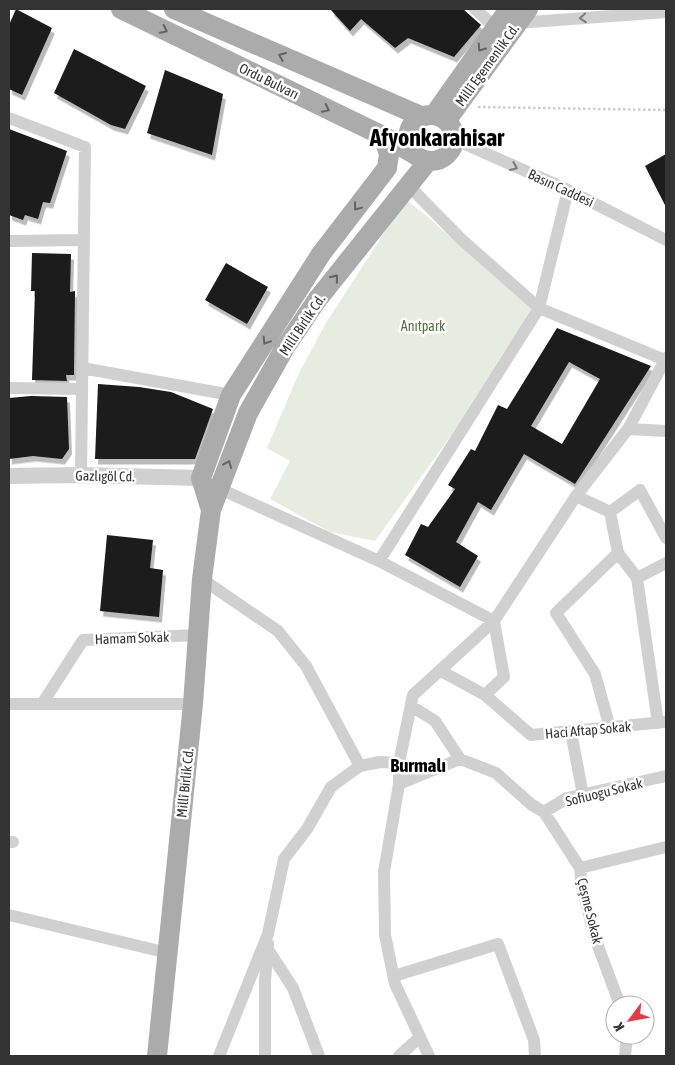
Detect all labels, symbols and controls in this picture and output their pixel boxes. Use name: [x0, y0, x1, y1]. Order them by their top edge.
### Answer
one-way arrow: [578, 13, 586, 24]
street label: Millî Egemenlik Cd.: [452, 21, 522, 109]
one-way arrow: [159, 24, 168, 34]
one-way arrow: [478, 42, 487, 52]
one-way arrow: [278, 51, 287, 62]
street label: Ordu Bulvarı: [237, 60, 301, 102]
one-way arrow: [321, 103, 330, 113]
district label: Afyonkarahisar: [369, 124, 505, 151]
one-way arrow: [509, 160, 518, 171]
street label: Basın Caddesi: [526, 166, 596, 210]
one-way arrow: [354, 201, 363, 211]
one-way arrow: [329, 275, 337, 284]
street label: Millî Birlik Cd.: [276, 292, 328, 358]
park label: Anıtpark: [401, 318, 445, 334]
one-way arrow: [263, 336, 273, 345]
one-way arrow: [222, 460, 233, 469]
street label: Gazlıgöl Cd.: [75, 467, 135, 485]
street label: Hamam Sokak: [94, 629, 170, 647]
street label: Haci Aftap Sokak: [544, 718, 632, 742]
street label: Millî Birlik Cd.: [173, 748, 197, 818]
district label: Burmalı: [390, 754, 446, 776]
street label: Sofiuogu Sokak: [564, 775, 644, 809]
street label: Çeşme Sokak: [574, 876, 606, 946]
north arrow: [605, 995, 655, 1045]
text: K: [610, 1020, 628, 1034]

